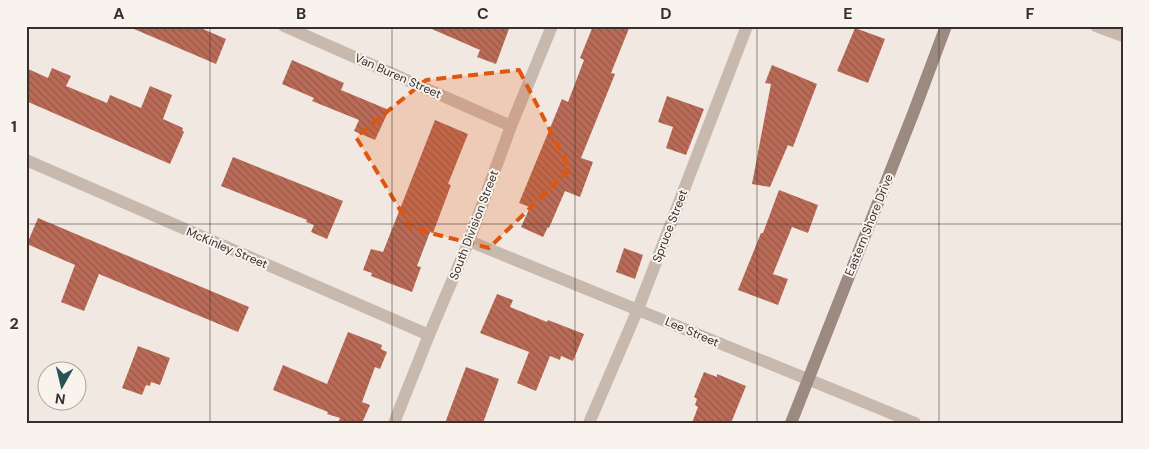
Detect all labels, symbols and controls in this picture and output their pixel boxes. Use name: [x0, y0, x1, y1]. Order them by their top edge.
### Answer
text: A: [113, 3, 125, 24]
text: B: [296, 3, 306, 24]
text: C: [477, 3, 489, 24]
text: D: [660, 3, 672, 24]
text: E: [843, 3, 853, 24]
text: F: [1026, 3, 1035, 24]
street label: Van Buren Street: [352, 50, 444, 102]
text: 1: [11, 116, 17, 137]
street label: South Division Street: [446, 168, 502, 282]
street label: Eastern Shore Drive: [841, 172, 897, 278]
street label: Spruce Street: [649, 187, 691, 265]
street label: McKinley Street: [184, 224, 270, 272]
text: 2: [9, 313, 19, 334]
street label: Lee Street: [663, 314, 722, 351]
north arrow: [38, 362, 88, 412]
text: N: [54, 389, 67, 408]

